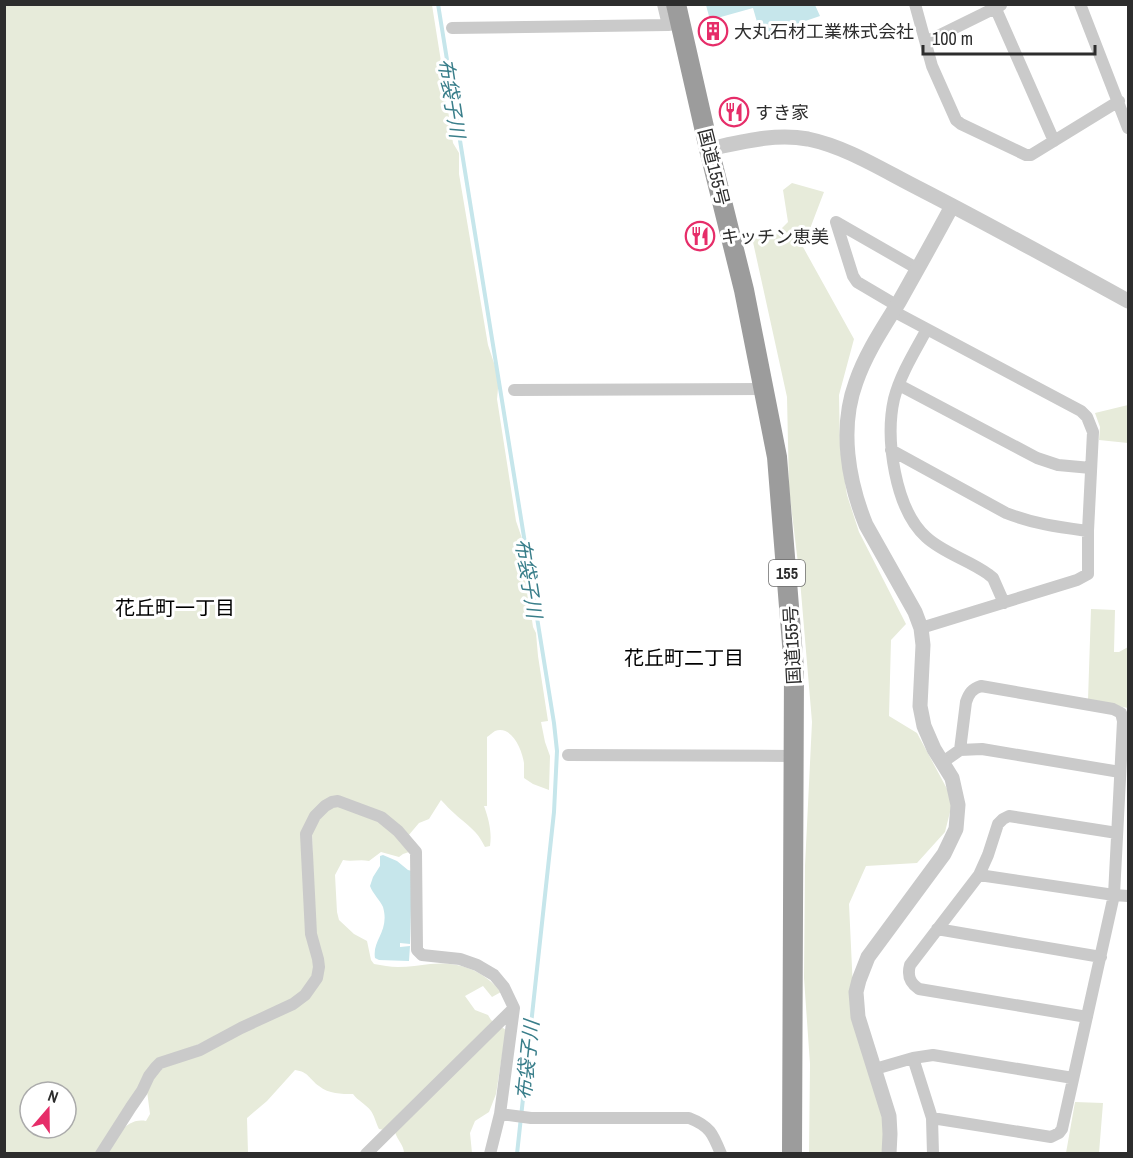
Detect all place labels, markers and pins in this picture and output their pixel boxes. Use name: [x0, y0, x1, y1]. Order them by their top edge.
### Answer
building icon: 大丸石材工業株式会社: [697, 15, 729, 47]
place label: 大丸石材工業株式会社: [734, 19, 914, 44]
restaurant icon: すき家: [718, 96, 750, 128]
place label: すき家: [755, 100, 809, 125]
restaurant icon: キッチン恵美: [684, 220, 716, 252]
place label: キッチン恵美: [721, 224, 829, 249]

